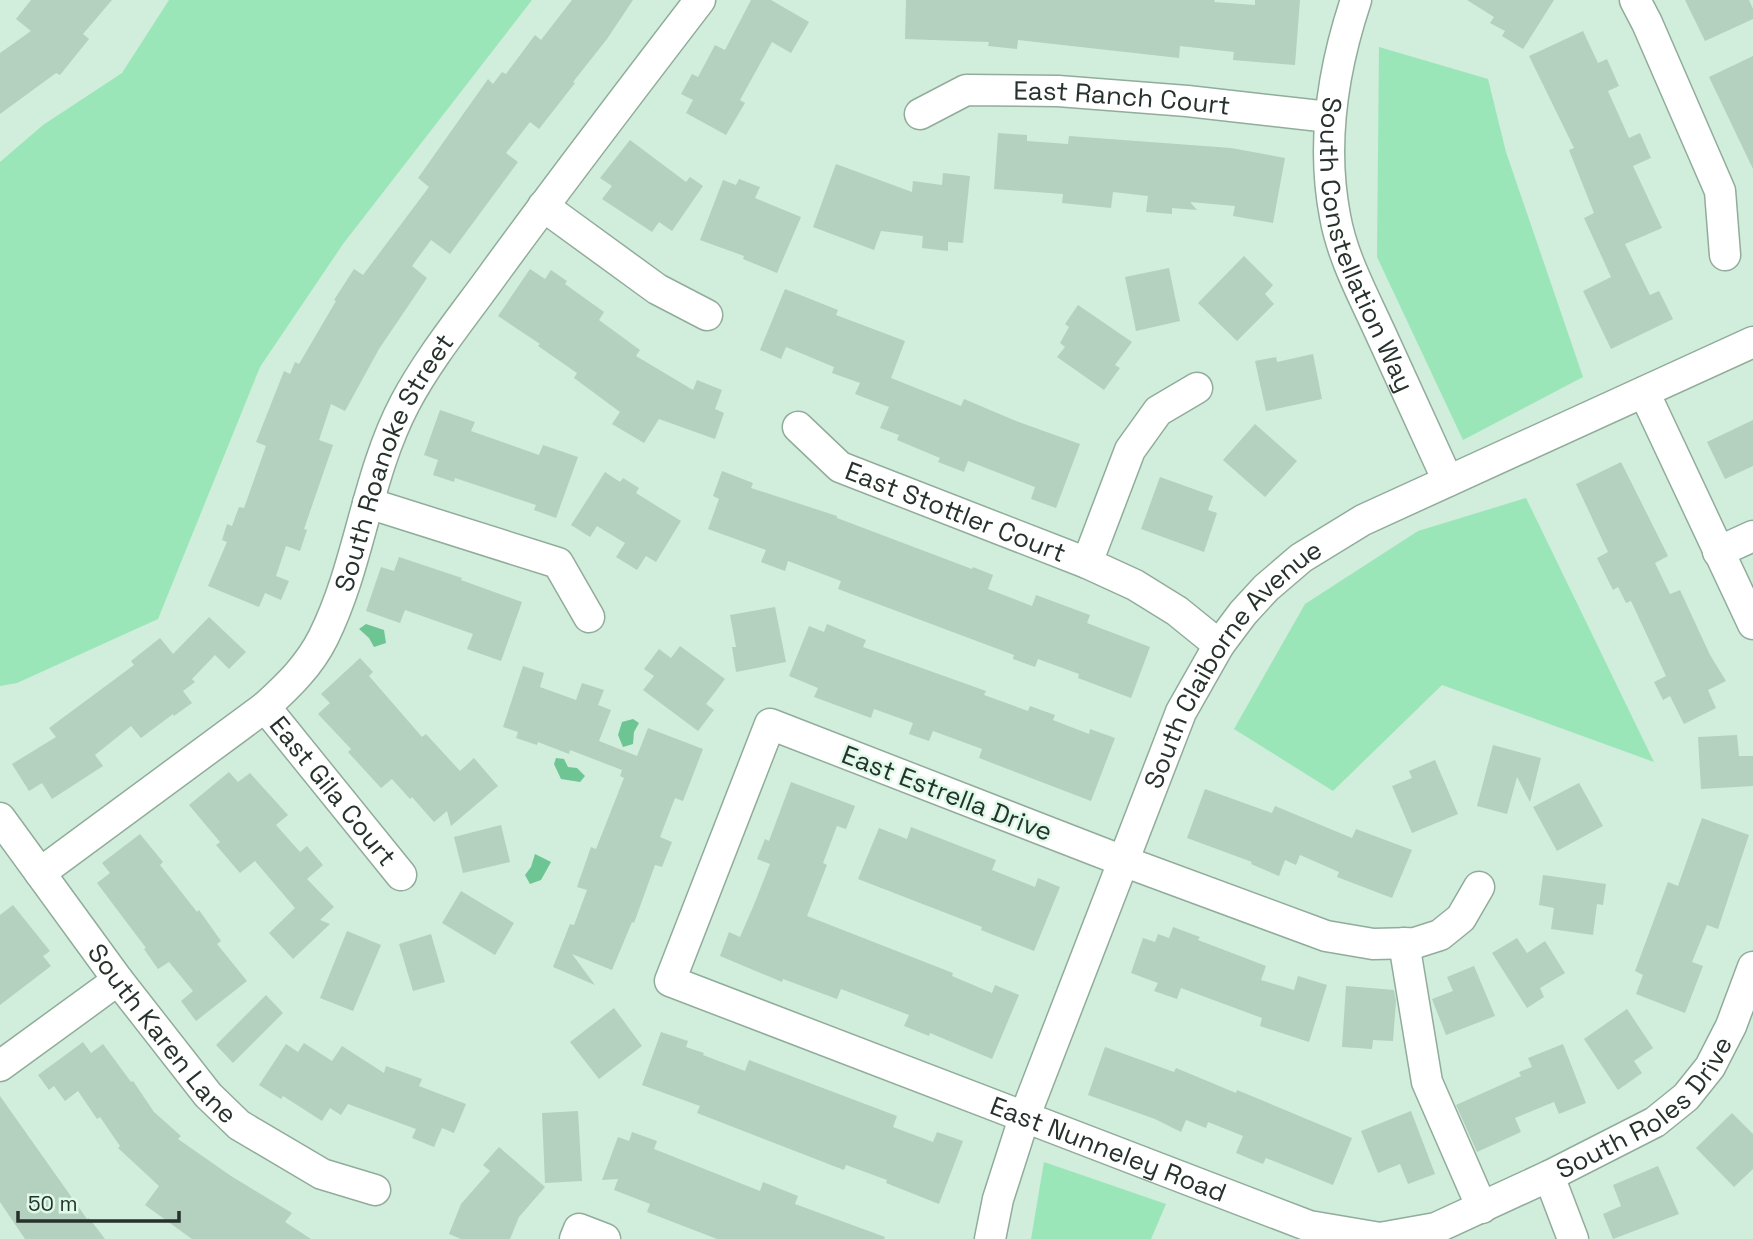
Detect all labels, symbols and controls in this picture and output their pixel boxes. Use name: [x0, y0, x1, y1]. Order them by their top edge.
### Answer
street label: East Ranch Court: [1013, 74, 1232, 123]
street label: South Constellation Way: [1312, 95, 1422, 397]
street label: South Roanoke Street: [326, 327, 461, 596]
street label: East Stottler Court: [840, 454, 1071, 570]
street label: South Claiborne Avenue: [1136, 532, 1328, 793]
street label: East Gila Court: [262, 709, 404, 873]
street label: East Estrella Drive: [837, 737, 1057, 849]
street label: South Karen Lane: [80, 937, 244, 1131]
street label: South Roles Drive: [1550, 1031, 1740, 1187]
street label: East Nunneley Road: [985, 1088, 1231, 1210]
scale bar: [18, 1180, 178, 1224]
text: 50 m: [28, 1190, 78, 1217]

